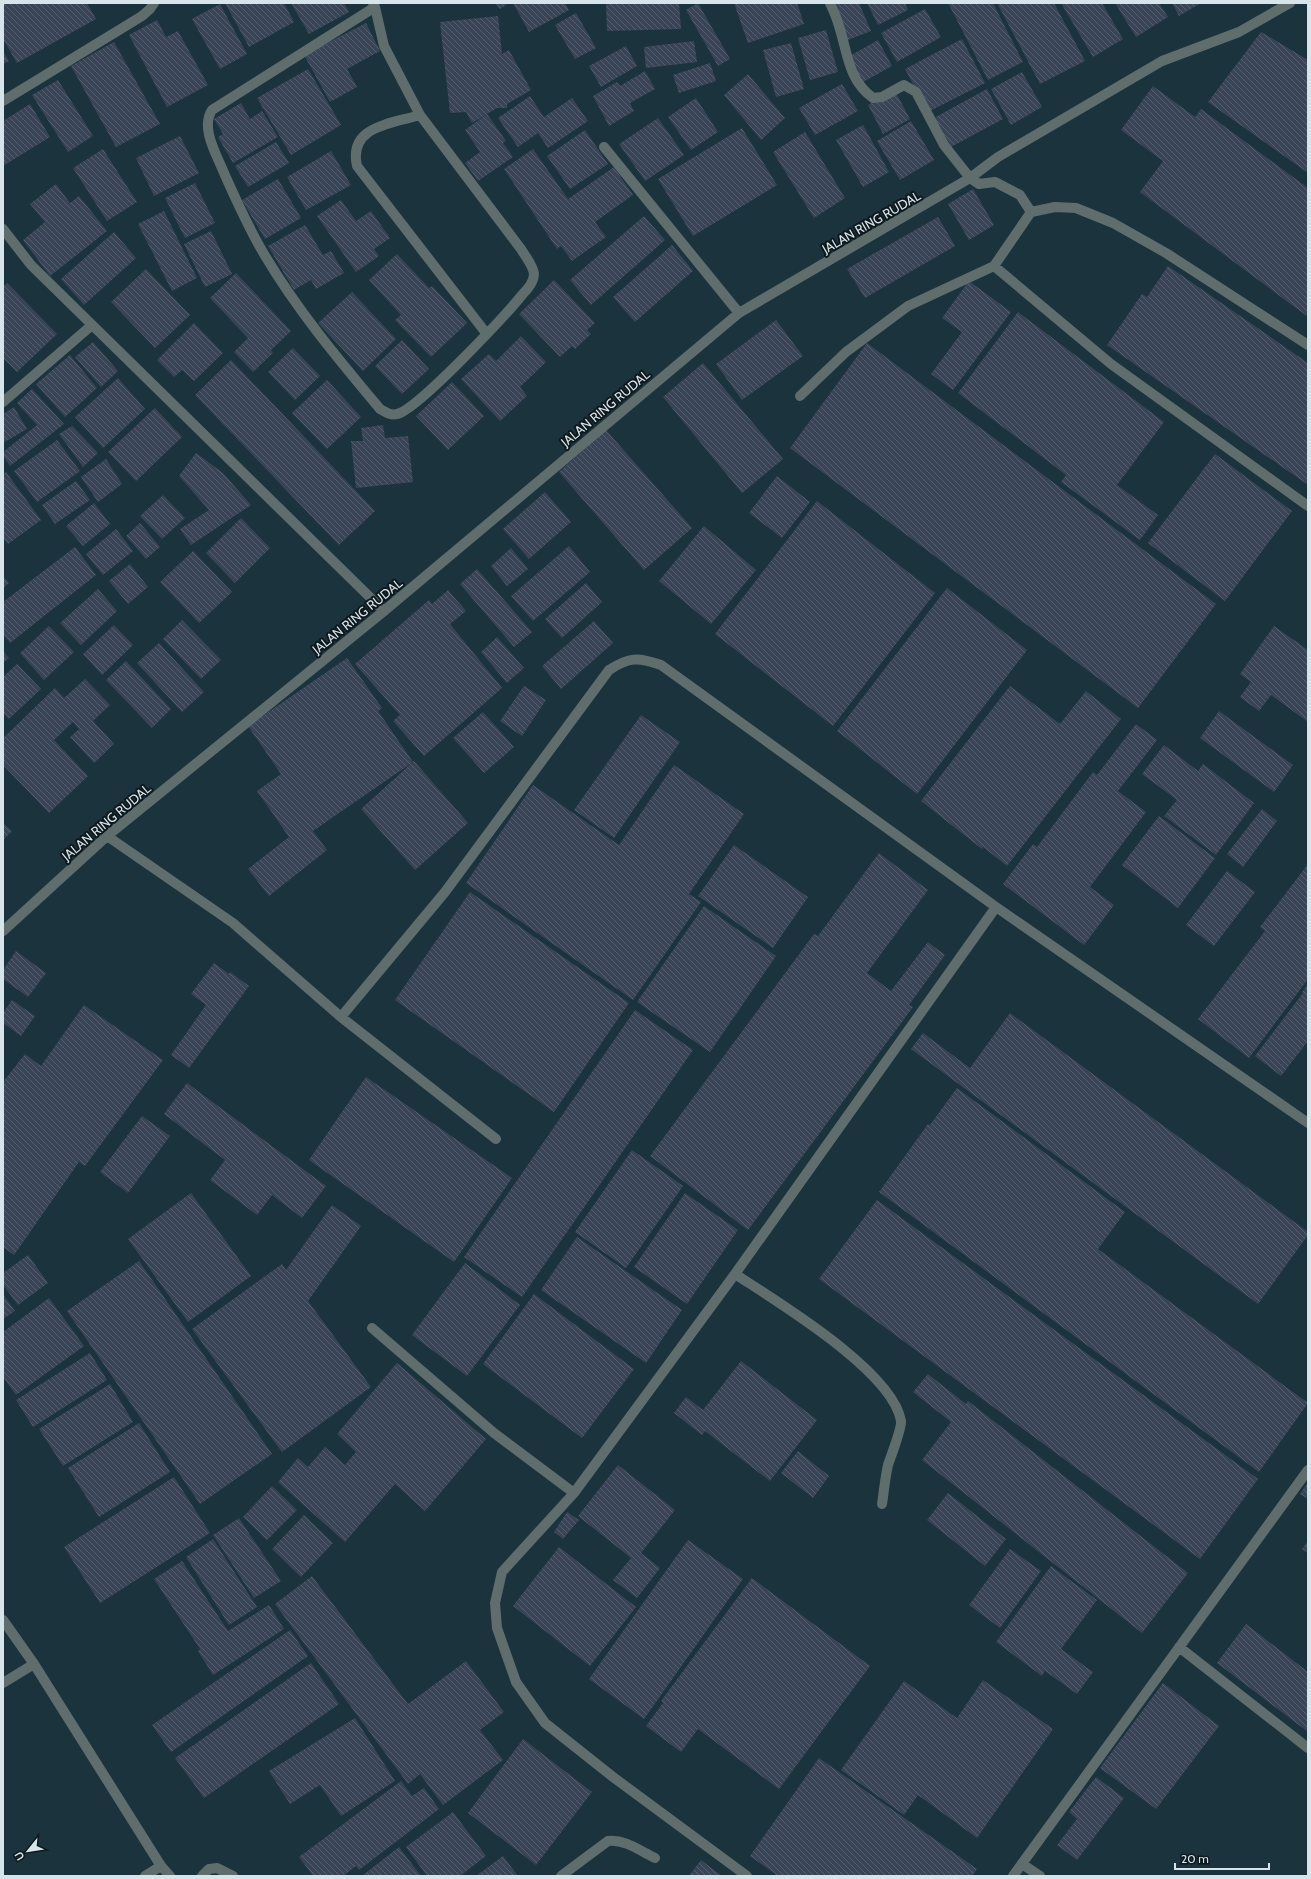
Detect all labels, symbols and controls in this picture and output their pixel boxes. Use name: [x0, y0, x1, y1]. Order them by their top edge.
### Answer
street label: JALAN RING RUDAL: [818, 187, 923, 257]
street label: JALAN RING RUDAL: [557, 366, 653, 450]
street label: JALAN RING RUDAL: [308, 575, 406, 658]
street label: JALAN RING RUDAL: [58, 780, 154, 864]
north arrow: [8, 1831, 48, 1871]
scale bar: [1175, 1845, 1269, 1871]
text: U: [11, 1849, 27, 1863]
text: 20 m: [1181, 1851, 1209, 1866]

